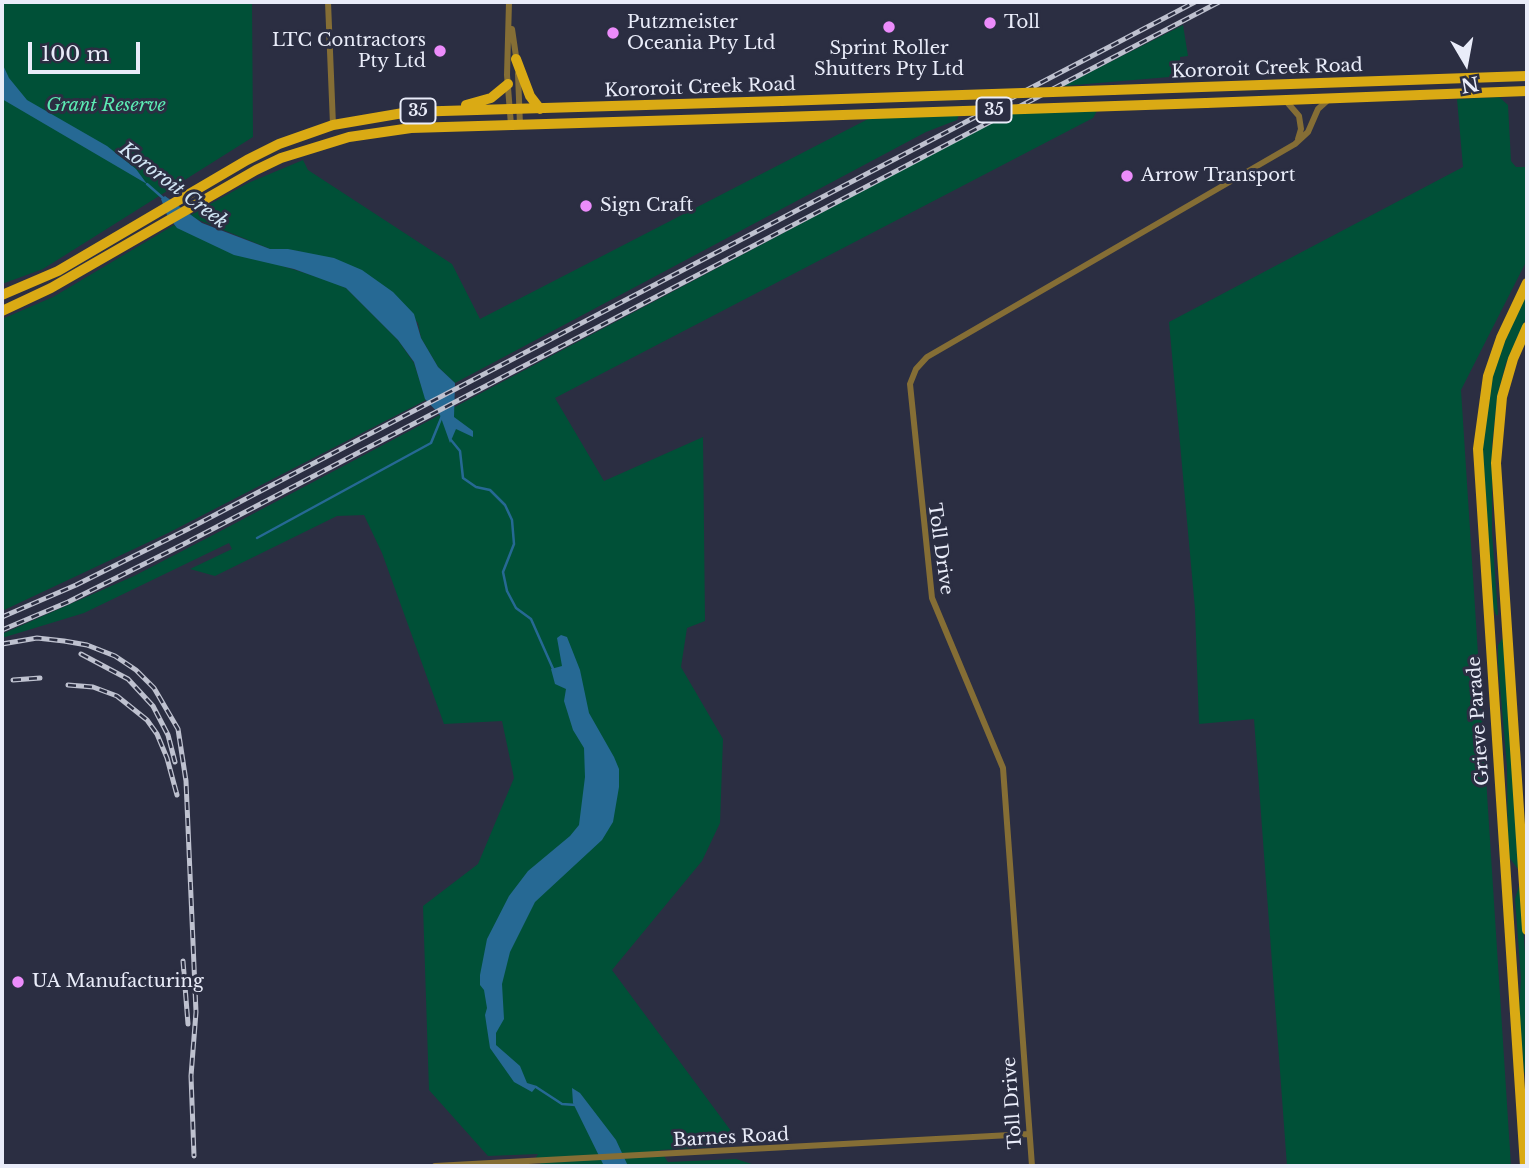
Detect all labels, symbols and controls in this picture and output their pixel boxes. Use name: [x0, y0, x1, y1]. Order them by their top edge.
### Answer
place label: Putzmeister Oceania Pty Ltd: [627, 12, 776, 54]
place label: Toll: [1004, 12, 1040, 34]
marker: Toll: [982, 15, 998, 31]
marker: Sprint Roller Shutters Pty Ltd: [881, 19, 897, 35]
marker: Putzmeister Oceania Pty Ltd: [605, 25, 621, 41]
scale bar: [32, 28, 144, 72]
north arrow: [1431, 28, 1501, 98]
place label: LTC Contractors Pty Ltd: [272, 30, 426, 72]
place label: Sprint Roller Shutters Pty Ltd: [814, 38, 964, 80]
text: 100 m: [41, 41, 109, 67]
marker: LTC Contractors Pty Ltd: [432, 43, 448, 59]
street label: Kororoit Creek Road: [1171, 55, 1363, 83]
text: N: [1459, 71, 1481, 97]
street label: Kororoit Creek Road: [604, 74, 796, 102]
park label: Grant Reserve: [46, 95, 166, 117]
road number: 35: [976, 97, 1012, 122]
road number: 35: [400, 99, 436, 124]
water label: Kororoit Creek: [114, 138, 232, 234]
place label: Arrow Transport: [1141, 165, 1295, 187]
marker: Arrow Transport: [1119, 168, 1135, 184]
place label: Sign Craft: [600, 195, 693, 217]
marker: Sign Craft: [578, 198, 594, 214]
street label: Toll Drive: [923, 502, 957, 596]
street label: Grieve Parade: [1464, 656, 1494, 786]
place label: UA Manufacturing: [32, 971, 204, 993]
marker: UA Manufacturing: [10, 974, 26, 990]
street label: Toll Drive: [999, 1056, 1027, 1150]
street label: Barnes Road: [672, 1124, 790, 1152]

